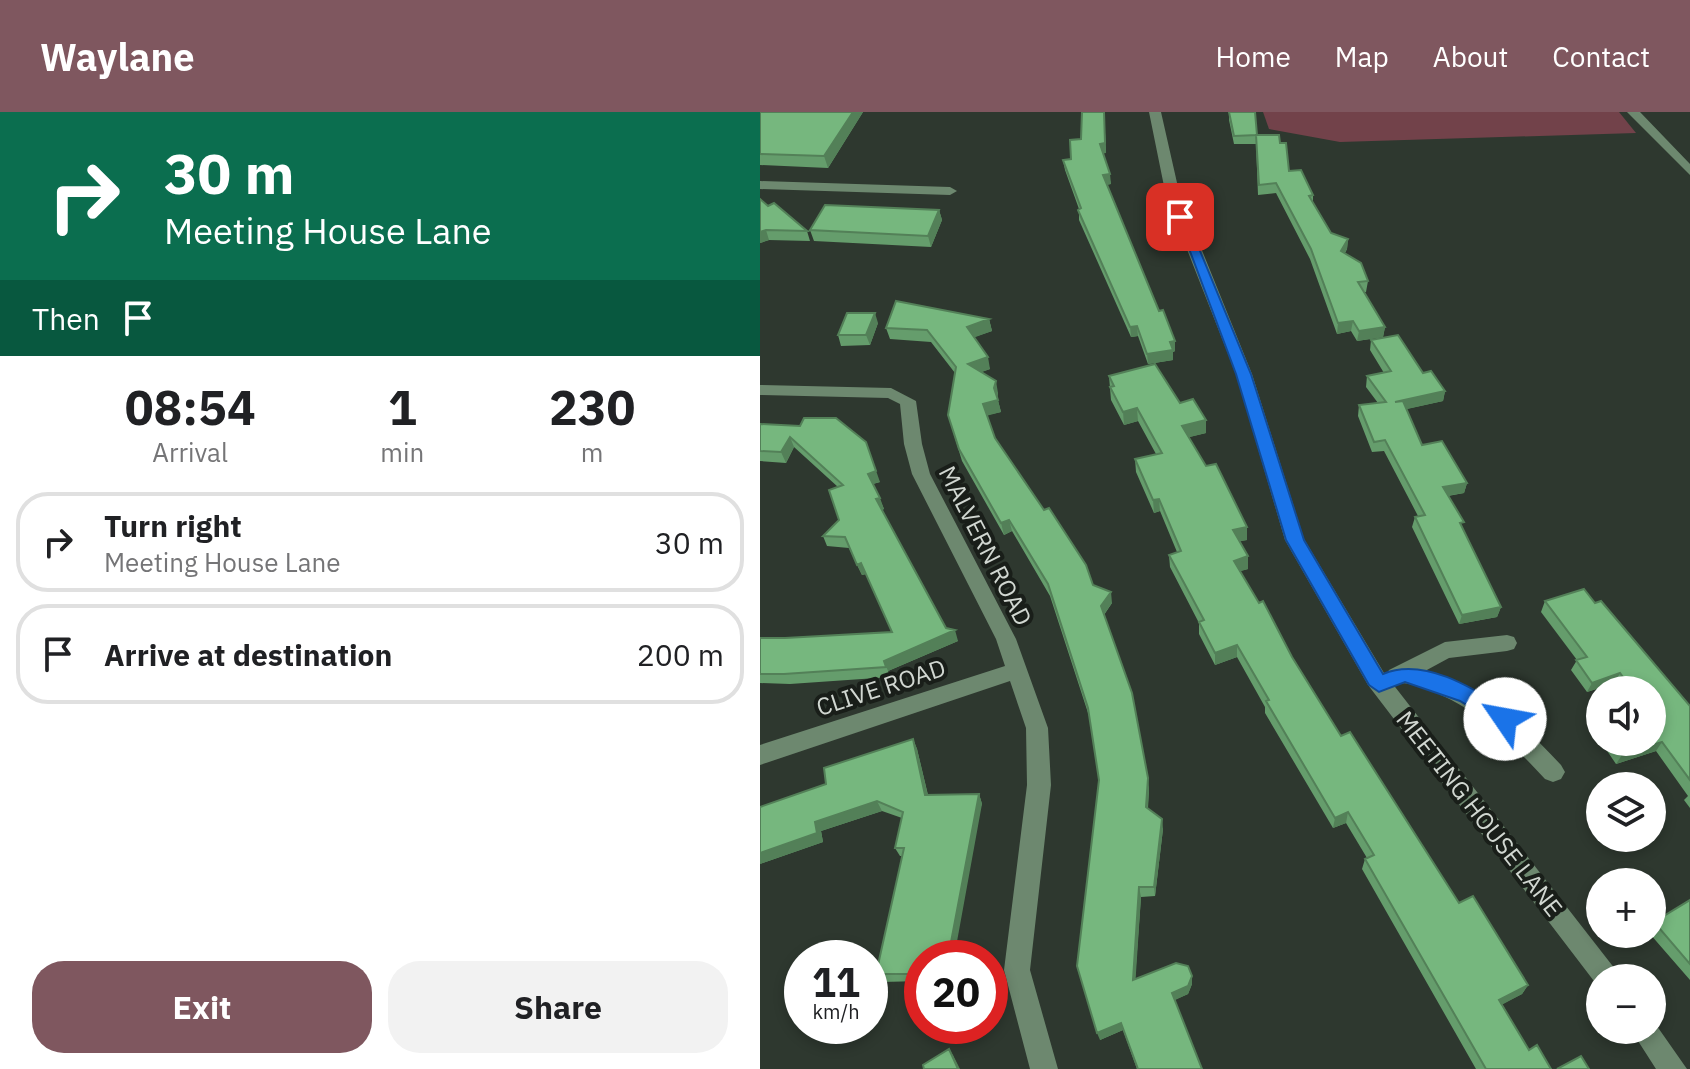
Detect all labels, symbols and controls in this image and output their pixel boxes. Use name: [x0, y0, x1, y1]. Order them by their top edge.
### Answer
text: Waylane: [40, 32, 195, 81]
text: Home: [1215, 38, 1291, 75]
text: Map: [1335, 38, 1389, 75]
text: About: [1433, 38, 1508, 75]
text: Contact: [1552, 38, 1650, 75]
text: 30 m: [164, 137, 294, 209]
icon: right: [32, 144, 136, 248]
pin: [1146, 183, 1214, 251]
icon: arrive: [1158, 195, 1202, 239]
text: Meeting House Lane: [164, 207, 492, 254]
icon: arrive: [116, 296, 160, 340]
text: Then: [32, 299, 100, 338]
text: 08:54: [125, 376, 256, 438]
text: 1: [388, 376, 417, 438]
text: 230: [549, 376, 635, 438]
text: Arrival: [152, 435, 228, 469]
text: min: [380, 435, 424, 469]
text: m: [581, 435, 603, 469]
street label: MALVERN ROAD: [932, 460, 1040, 631]
text: Turn right: [104, 506, 242, 545]
icon: right: [36, 520, 80, 564]
text: 30 m: [655, 523, 724, 562]
text: Meeting House Lane: [104, 545, 341, 579]
icon: arrive: [36, 632, 80, 676]
text: Arrive at destination: [104, 635, 392, 674]
text: 200 m: [637, 635, 724, 674]
street label: CLIVE ROAD: [812, 651, 949, 723]
map controls: [1586, 676, 1666, 1044]
button: sound: [1586, 676, 1666, 756]
position arrow: [1463, 677, 1547, 761]
street label: MEETING HOUSE LANE: [1389, 704, 1570, 923]
button: layers: [1586, 772, 1666, 852]
button: +: [1586, 868, 1666, 948]
speed limit sign: 20: [904, 940, 1008, 1044]
text: 11: [812, 956, 860, 1008]
button: Exit: [32, 961, 372, 1053]
button: Share: [388, 961, 728, 1053]
button: −: [1586, 964, 1666, 1044]
text: km/h: [812, 998, 860, 1025]

